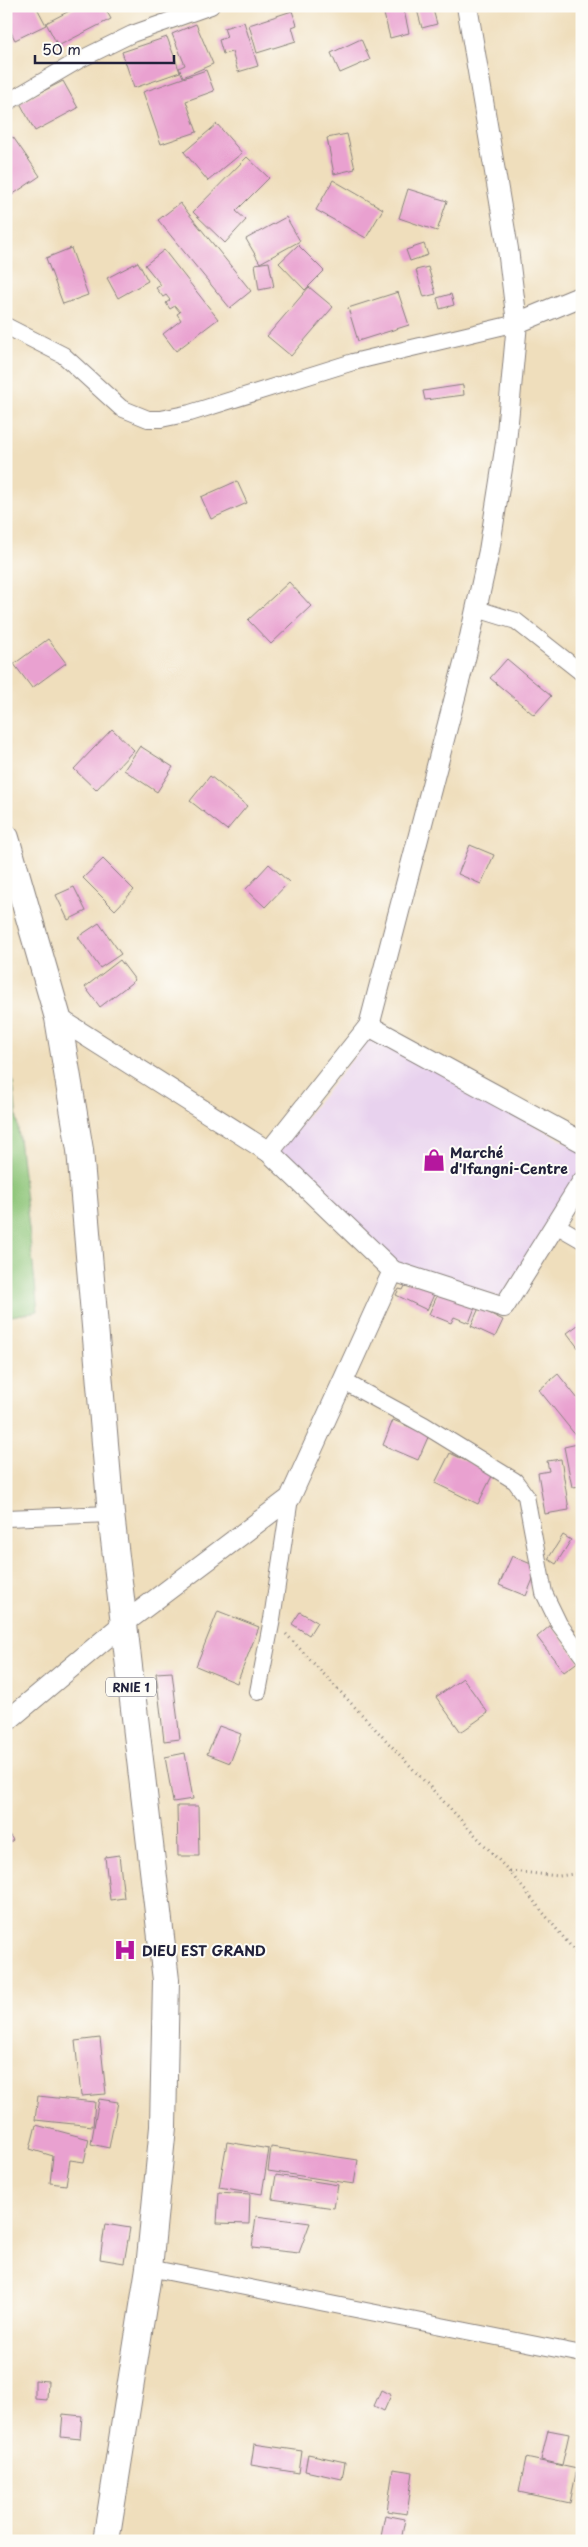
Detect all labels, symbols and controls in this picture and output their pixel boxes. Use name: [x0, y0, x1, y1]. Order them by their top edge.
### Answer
scale bar: [35, 32, 174, 64]
text: 50 m: [42, 37, 81, 60]
place label: Marché d'Ifangni-Centre: [450, 1142, 568, 1179]
shop icon: Marché d'Ifangni-Centre: [421, 1147, 447, 1173]
road number: RNIE 1: [106, 1678, 156, 1696]
hospital icon: DIEU EST GRAND: [112, 1937, 138, 1963]
place label: DIEU EST GRAND: [142, 1940, 266, 1961]

